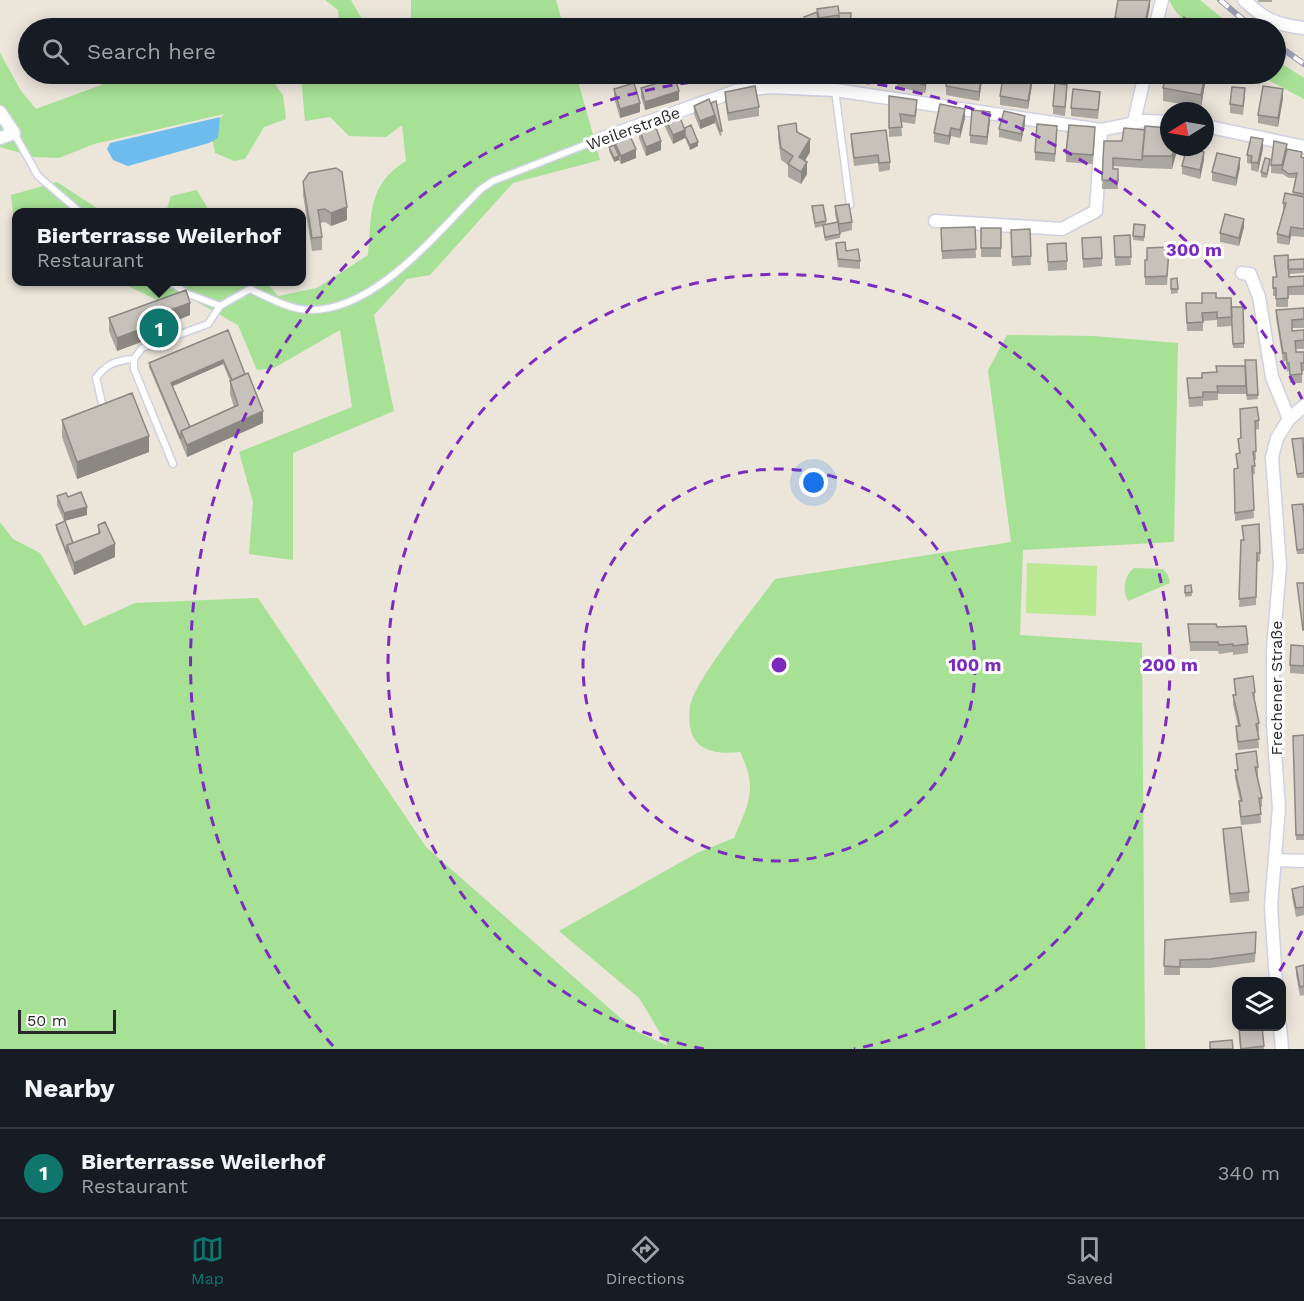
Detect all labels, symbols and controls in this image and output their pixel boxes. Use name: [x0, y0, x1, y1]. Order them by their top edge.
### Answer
search box: [18, 18, 1286, 84]
icon: search: [39, 35, 72, 68]
text: Search here: [87, 39, 216, 64]
north arrow: [1160, 102, 1214, 156]
street label: Weilerstraße: [584, 103, 683, 154]
popup: [12, 208, 306, 286]
text: Bierterrasse Weilerhof: [37, 223, 281, 248]
text: 300 m: [1166, 239, 1222, 260]
text: Restaurant: [37, 248, 144, 272]
pin: 1: [140, 306, 178, 350]
your location: [799, 468, 828, 497]
street label: Frechener Straße: [1267, 621, 1286, 755]
text: 100 m: [948, 654, 1002, 675]
text: 200 m: [1142, 654, 1198, 675]
centre of rings: [769, 655, 789, 675]
map controls: [1232, 977, 1286, 1031]
button: layers: [1232, 977, 1286, 1031]
scale bar: [18, 1007, 116, 1034]
text: 50 m: [27, 1011, 67, 1030]
text: Nearby: [24, 1073, 115, 1103]
text: Bierterrasse Weilerhof: [81, 1149, 325, 1174]
text: 1: [39, 1161, 48, 1185]
text: 340 m: [1218, 1161, 1280, 1185]
text: Restaurant: [81, 1174, 188, 1198]
tab: Map: [191, 1233, 224, 1288]
tab: Directions: [606, 1233, 685, 1288]
tab: Saved: [1067, 1233, 1113, 1288]

